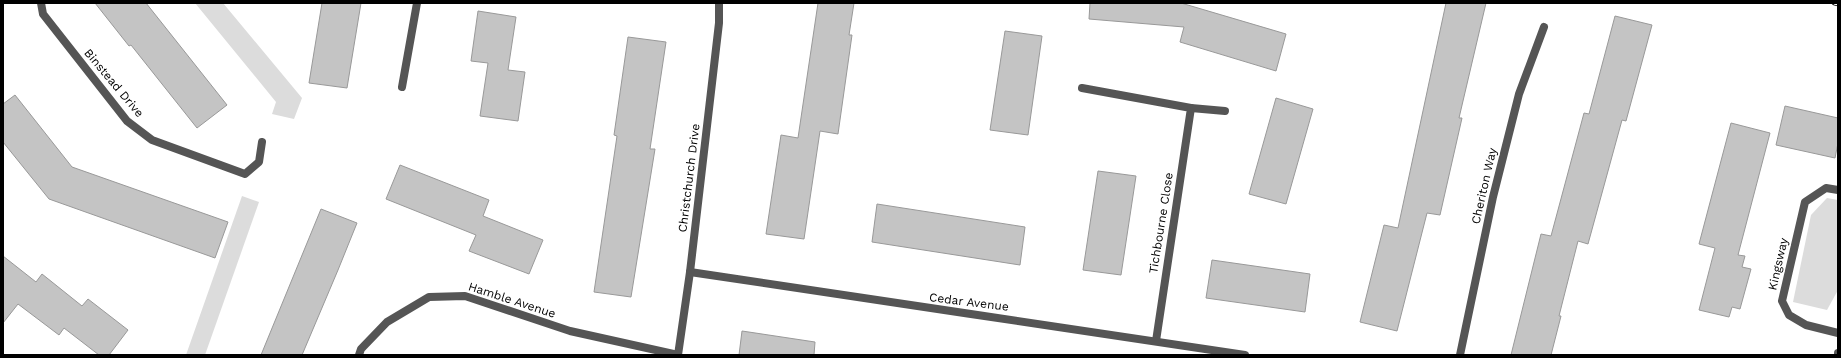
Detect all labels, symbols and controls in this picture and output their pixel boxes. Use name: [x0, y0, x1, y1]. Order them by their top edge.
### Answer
street label: Binstead Drive: [81, 46, 147, 120]
street label: Christchurch Drive: [675, 123, 703, 233]
street label: Cheriton Way: [1468, 146, 1500, 225]
street label: Tichbourne Close: [1146, 171, 1176, 275]
street label: Kingsway: [1765, 236, 1791, 292]
street label: Hamble Avenue: [466, 279, 558, 321]
street label: Cedar Avenue: [928, 290, 1010, 314]

